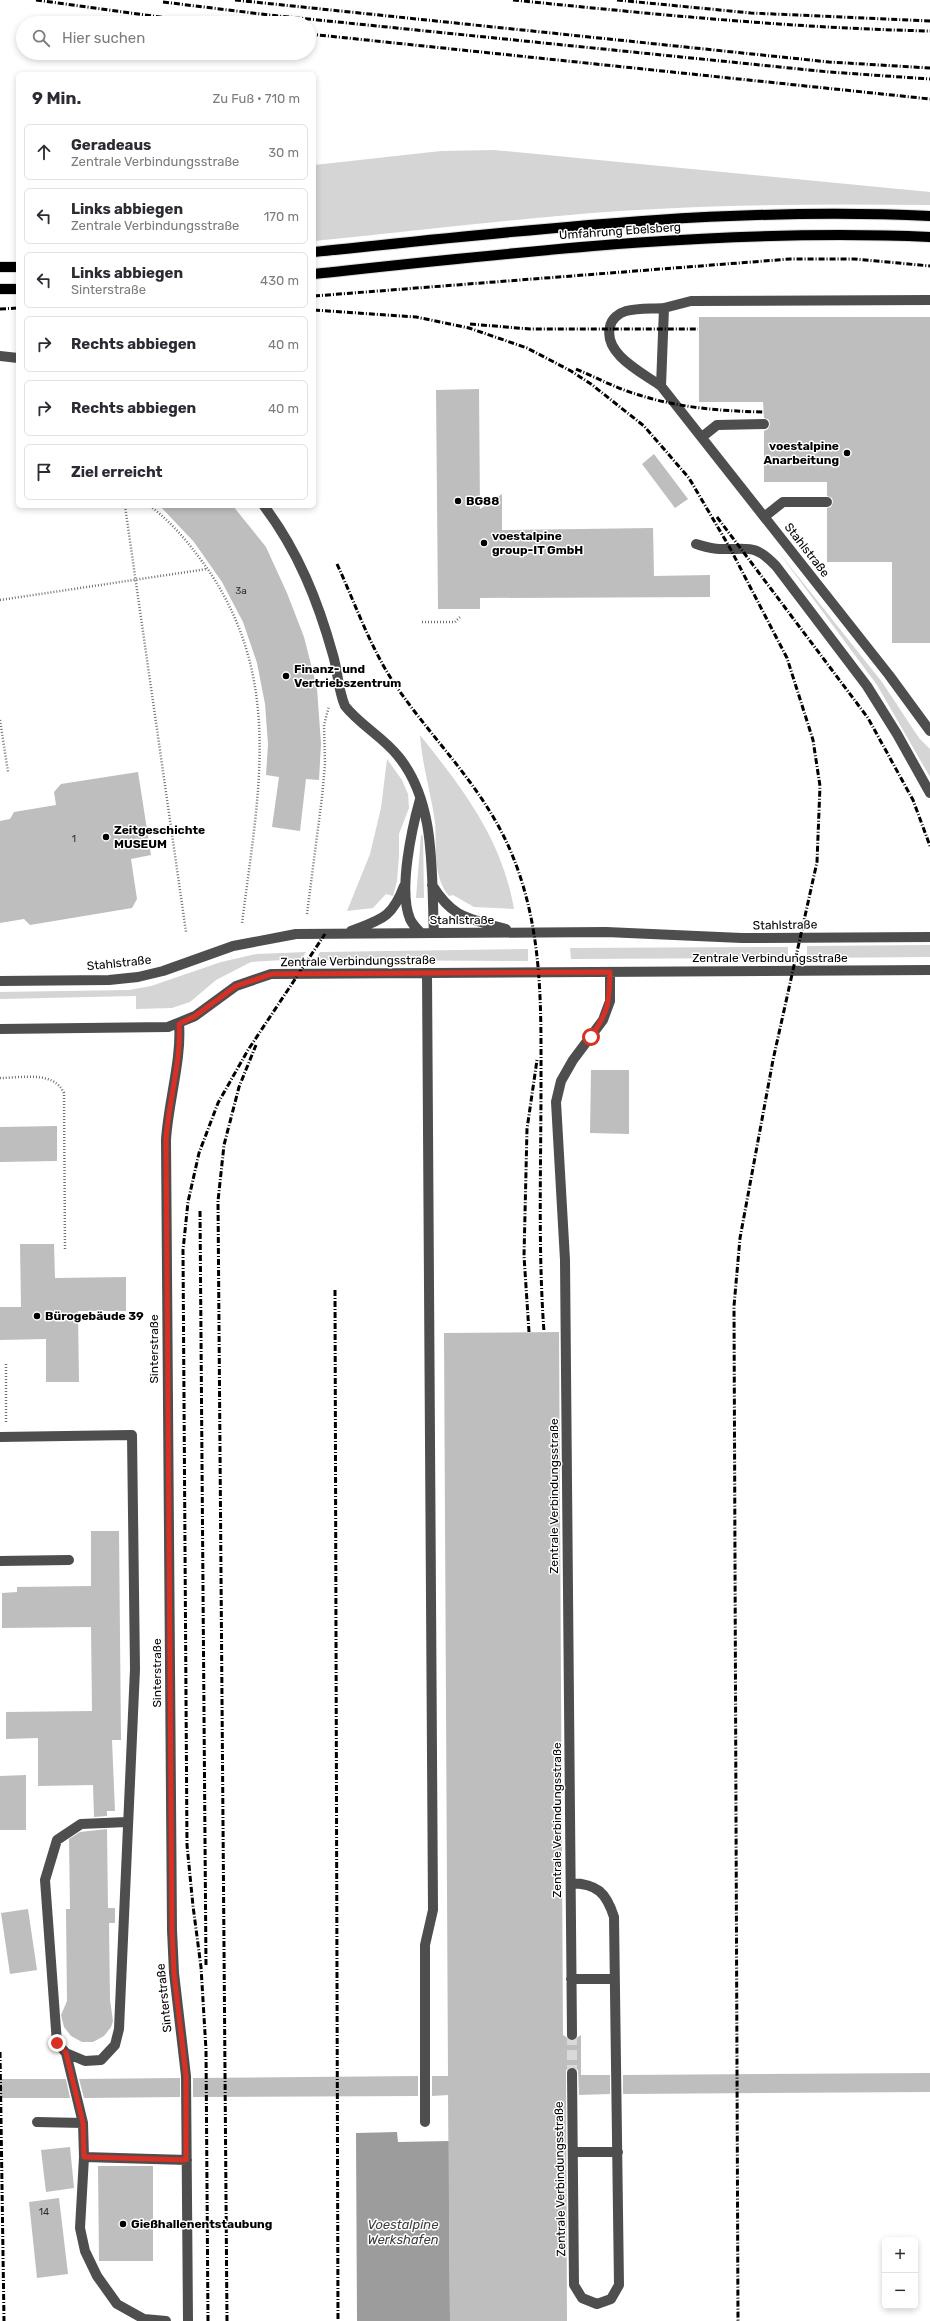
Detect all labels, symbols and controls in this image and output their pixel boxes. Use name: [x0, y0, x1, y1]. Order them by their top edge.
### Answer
search box: [16, 16, 316, 60]
icon: search: [30, 27, 52, 49]
text: Hier suchen: [62, 29, 145, 47]
text: 9 Min.: [32, 88, 81, 108]
text: Zu Fuß · 710 m: [213, 91, 300, 106]
text: Geradeaus: [71, 136, 151, 154]
icon: ahead: [33, 141, 55, 163]
text: 30 m: [268, 145, 299, 160]
text: Zentrale Verbindungsstraße: [71, 154, 239, 169]
text: Links abbiegen: [71, 200, 183, 218]
icon: left: [33, 205, 55, 227]
text: 170 m: [264, 209, 299, 224]
text: Zentrale Verbindungsstraße: [71, 218, 239, 233]
street label: Umfahrung Ebelsberg: [559, 220, 681, 242]
text: Links abbiegen: [71, 264, 183, 282]
icon: left: [33, 269, 55, 291]
text: 430 m: [260, 273, 299, 288]
text: Sinterstraße: [71, 282, 146, 297]
icon: right: [33, 333, 55, 355]
text: Rechts abbiegen: [71, 335, 196, 353]
text: 40 m: [268, 337, 299, 352]
icon: right: [33, 397, 55, 419]
text: Rechts abbiegen: [71, 399, 196, 417]
text: 40 m: [268, 401, 299, 416]
place label: voestalpine Anarbeitung: [763, 439, 839, 467]
marker: voestalpine Anarbeitung: [842, 448, 852, 458]
icon: arrive: [33, 461, 55, 483]
text: Ziel erreicht: [71, 463, 163, 481]
place label: BG88: [466, 494, 499, 508]
marker: BG88: [453, 496, 463, 506]
street label: Stahlstraße: [782, 520, 833, 580]
place label: voestalpine group-IT GmbH: [492, 529, 583, 557]
marker: voestalpine group-IT GmbH: [479, 538, 489, 548]
house number: 3a: [235, 585, 247, 597]
place label: Finanz- und Vertriebszentrum: [294, 662, 401, 690]
marker: Finanz- und Vertriebszentrum: [281, 671, 291, 681]
place label: Zeitgeschichte MUSEUM: [114, 823, 205, 851]
marker: Zeitgeschichte MUSEUM: [101, 832, 111, 842]
house number: 1: [72, 833, 76, 845]
street label: Stahlstraße: [430, 913, 495, 927]
street label: Stahlstraße: [753, 917, 818, 933]
street label: Zentrale Verbindungsstraße: [692, 951, 848, 965]
street label: Stahlstraße: [86, 953, 152, 973]
street label: Zentrale Verbindungsstraße: [280, 953, 436, 969]
route start: [582, 1028, 600, 1046]
place label: Bürogebäude 39: [45, 1309, 144, 1323]
marker: Bürogebäude 39: [32, 1311, 42, 1321]
street label: Sinterstraße: [147, 1314, 161, 1384]
street label: Zentrale Verbindungsstraße: [547, 1418, 561, 1574]
street label: Sinterstraße: [150, 1638, 164, 1708]
street label: Zentrale Verbindungsstraße: [550, 1742, 564, 1898]
street label: Sinterstraße: [153, 1963, 175, 2033]
route end: [48, 2034, 66, 2052]
street label: Zentrale Verbindungsstraße: [552, 2101, 568, 2257]
house number: 14: [39, 2206, 49, 2218]
place label: Gießhallenentstaubung: [131, 2217, 272, 2231]
water label: Voestalpine Werkshafen: [367, 2217, 439, 2247]
marker: Gießhallenentstaubung: [118, 2219, 128, 2229]
map controls: [882, 2237, 918, 2309]
button: +: [882, 2237, 918, 2273]
button: −: [882, 2273, 918, 2309]

